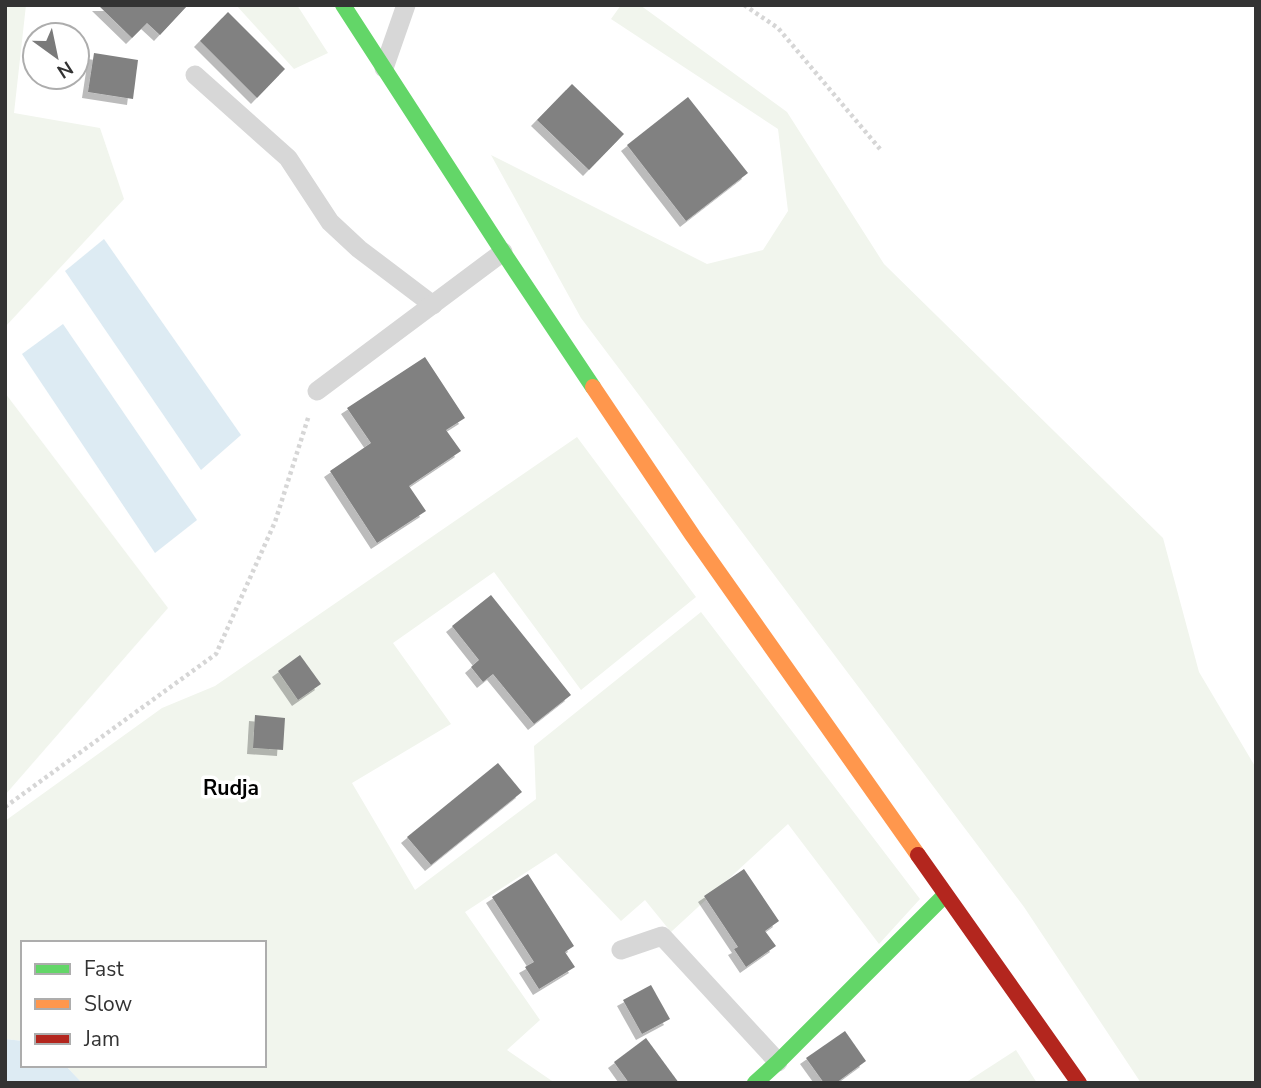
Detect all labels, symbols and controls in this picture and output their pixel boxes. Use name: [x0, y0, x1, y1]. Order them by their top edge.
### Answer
north arrow: [21, 21, 91, 91]
text: N: [52, 55, 78, 84]
district label: Rudja: [203, 774, 259, 802]
legend: [21, 941, 266, 1067]
text: Fast: [84, 955, 124, 983]
text: Slow: [84, 990, 133, 1018]
text: Jam: [83, 1025, 120, 1053]

